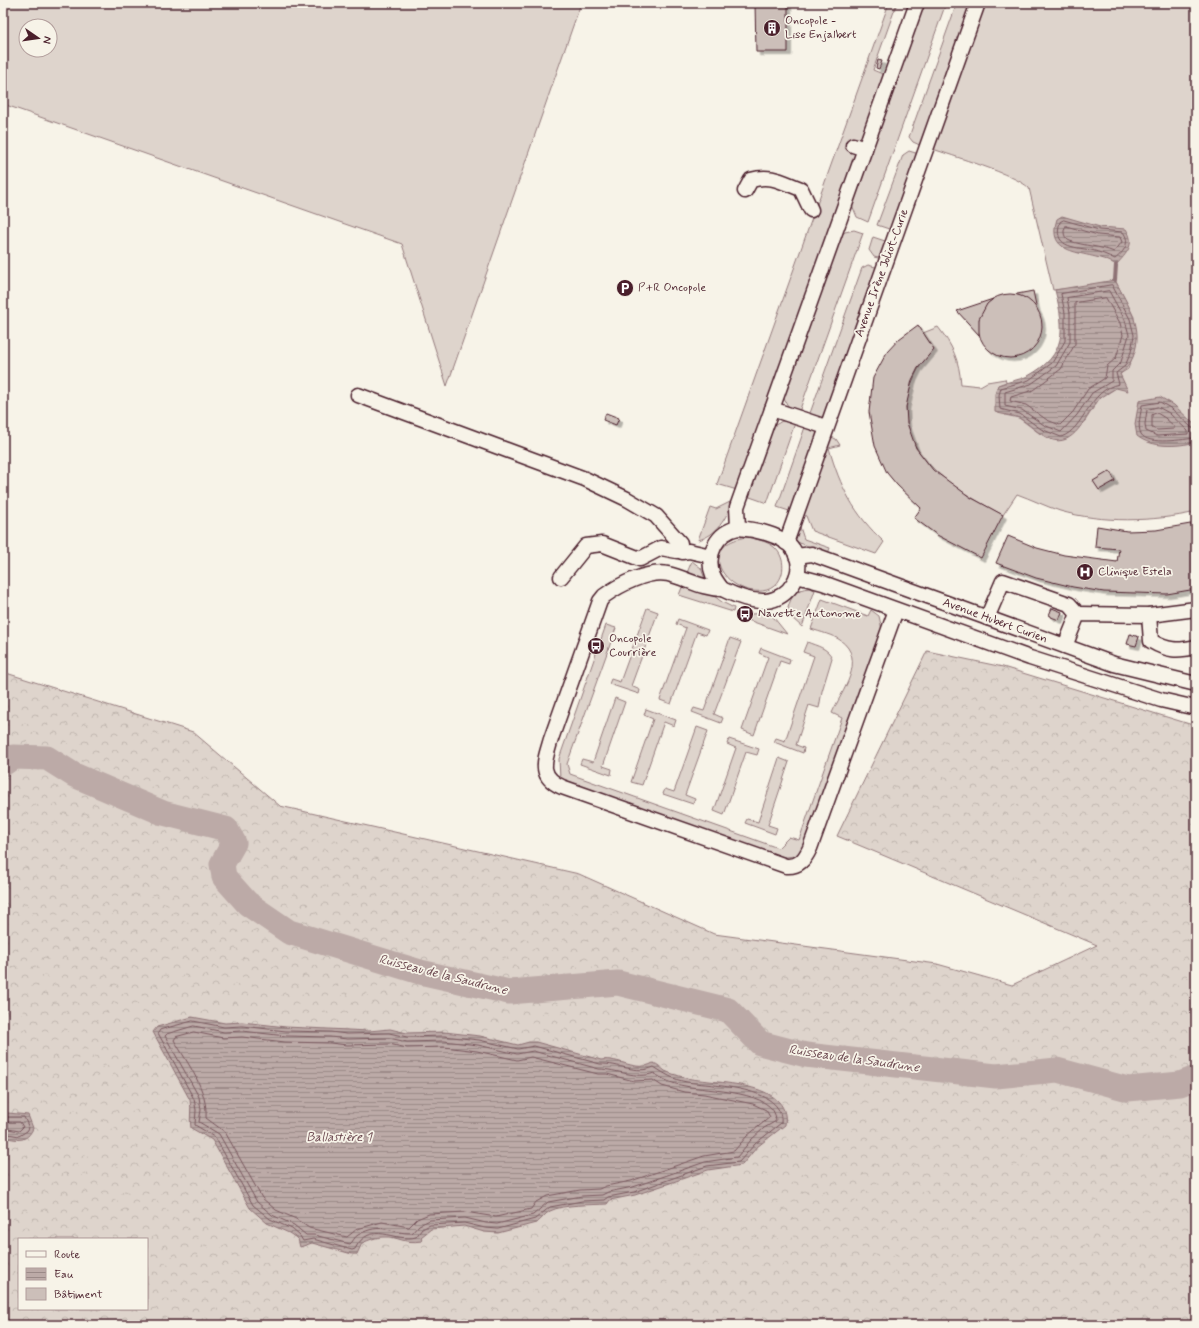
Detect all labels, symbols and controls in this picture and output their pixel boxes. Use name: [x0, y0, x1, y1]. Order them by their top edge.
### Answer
place label: Oncopole - Lise Enjalbert: [785, 13, 857, 43]
north arrow: [18, 18, 58, 58]
building icon: Oncopole - Lise Enjalbert: [762, 18, 782, 38]
text: N: [39, 35, 54, 45]
street label: Avenue Irène Joliot-Curie: [851, 206, 913, 339]
parking icon: P+R Oncopole: [615, 278, 635, 298]
place label: P+R Oncopole: [638, 280, 706, 296]
hospital icon: Clinique Estela: [1075, 562, 1095, 582]
place label: Clinique Estela: [1098, 564, 1172, 580]
street label: Avenue Hubert Curien: [940, 595, 1050, 647]
bus stop icon: Navette Autonome: [735, 604, 755, 624]
place label: Navette Autonome: [758, 606, 861, 622]
place label: Oncopole Courrière: [609, 631, 657, 661]
bus stop icon: Oncopole Courrière: [586, 636, 606, 656]
water label: Ruisseau de la Saudrune: [377, 951, 510, 999]
water label: Ruisseau de la Saudrune: [788, 1041, 922, 1077]
water label: Ballastière 1: [306, 1129, 373, 1146]
legend: [18, 1238, 148, 1310]
text: Route: [54, 1247, 80, 1263]
text: Eau: [54, 1267, 74, 1283]
text: Bâtiment: [54, 1287, 103, 1303]

